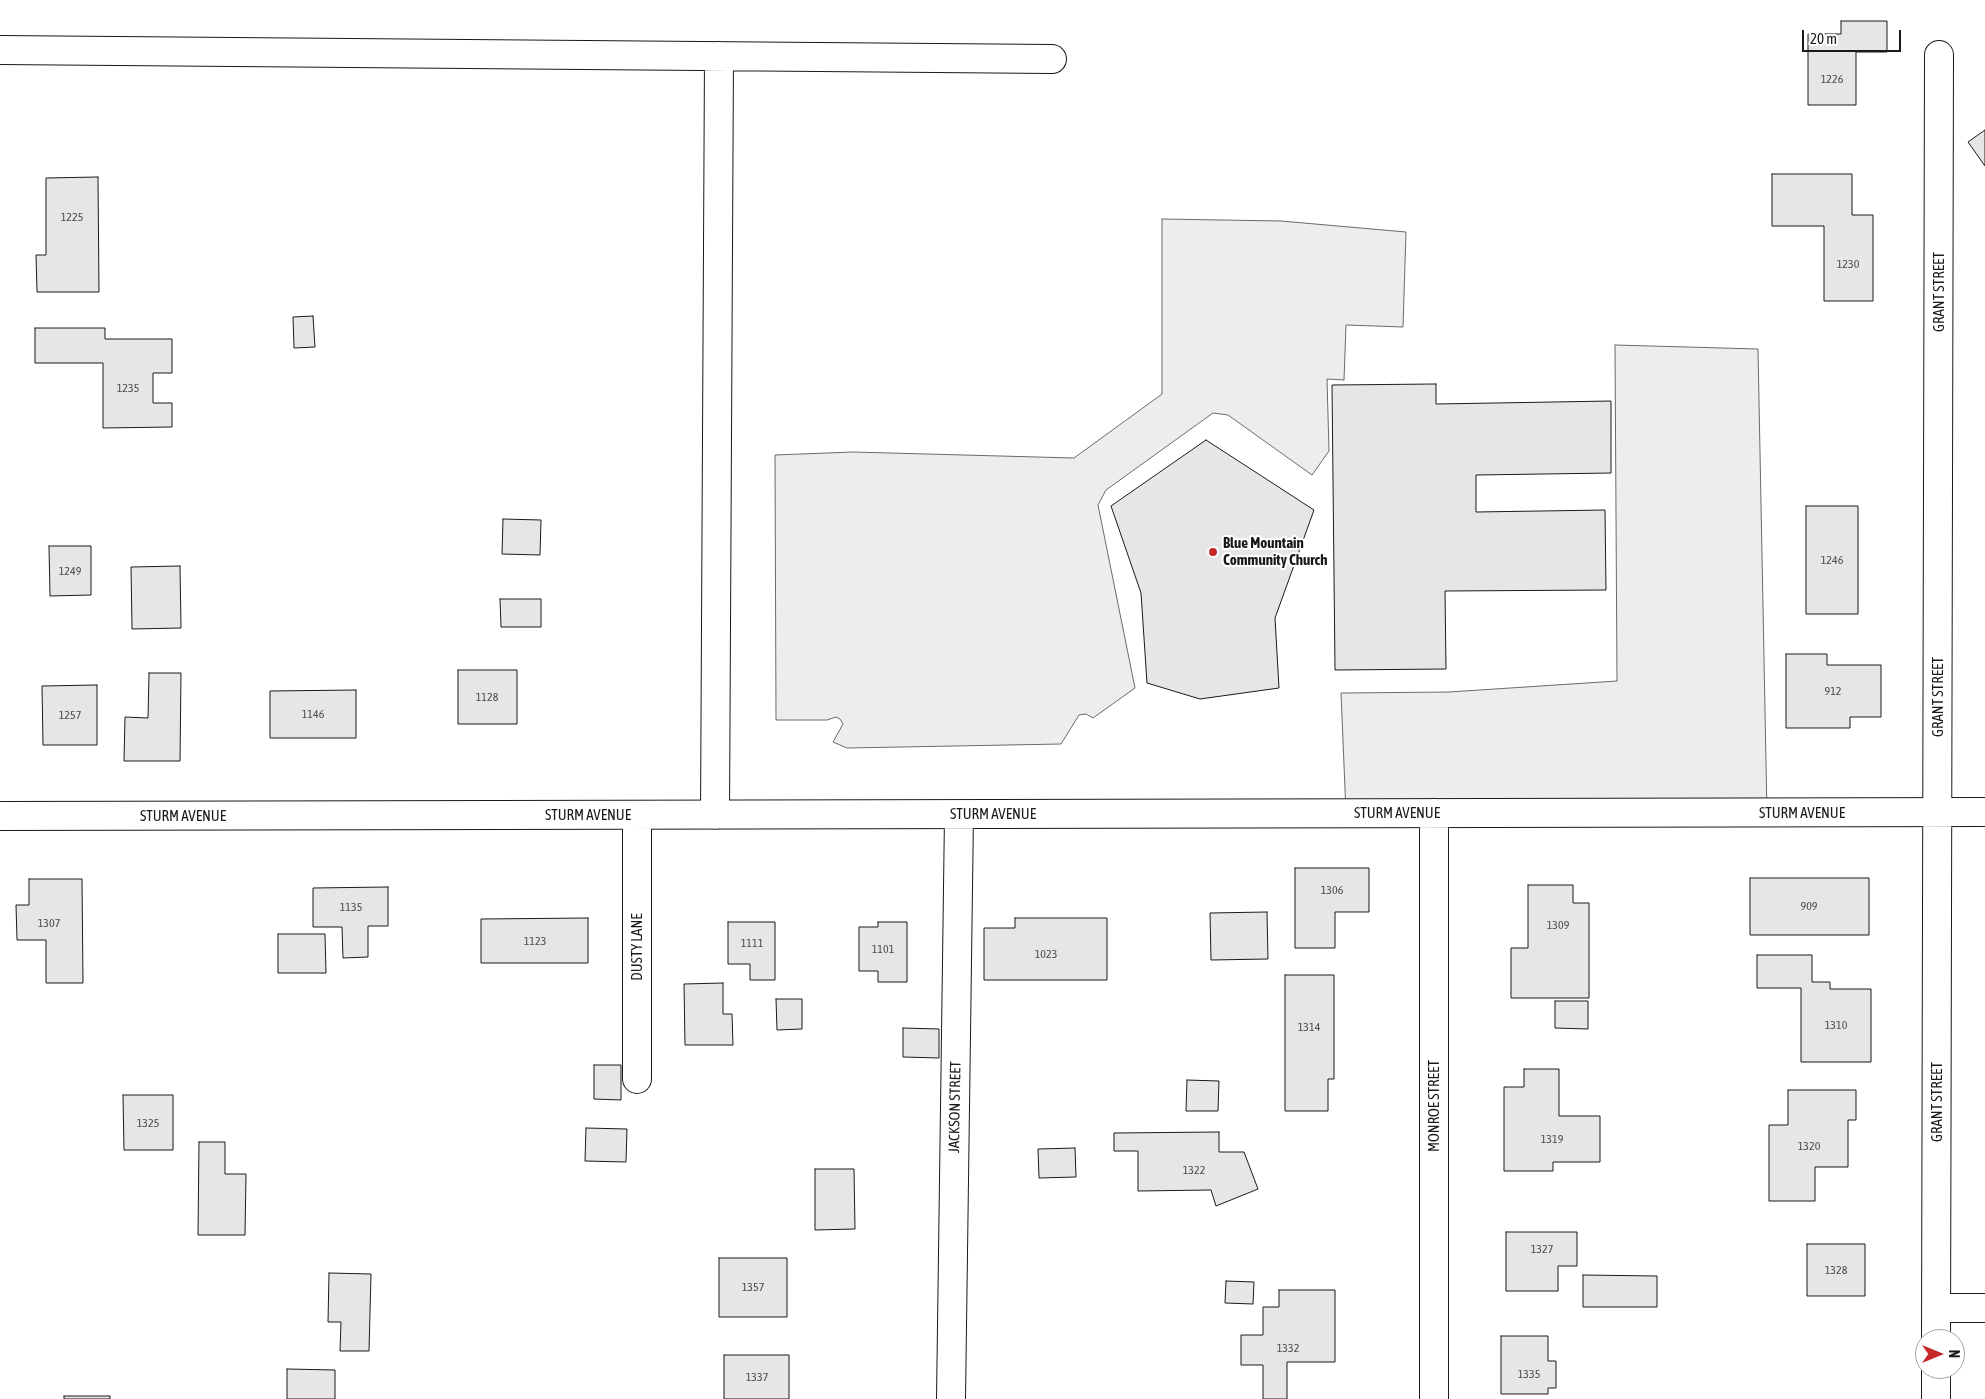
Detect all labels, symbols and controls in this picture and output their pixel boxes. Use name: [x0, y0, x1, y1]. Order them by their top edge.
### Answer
scale bar: [1805, 20, 1904, 52]
text: 20 m: [1810, 30, 1837, 47]
house number: 1226: [1821, 72, 1843, 86]
house number: 1225: [61, 210, 83, 224]
street label: GRANT STREET: [1930, 252, 1948, 332]
house number: 1230: [1837, 257, 1859, 271]
house number: 1235: [117, 381, 139, 395]
place label: Blue Mountain Community Church: [1223, 534, 1327, 569]
marker: Blue Mountain Community Church: [1207, 546, 1219, 558]
house number: 1246: [1821, 553, 1843, 567]
house number: 1249: [59, 564, 81, 578]
street label: GRANT STREET: [1929, 657, 1947, 737]
house number: 912: [1825, 684, 1841, 698]
house number: 1128: [476, 690, 498, 704]
house number: 1146: [302, 707, 324, 721]
house number: 1257: [59, 708, 81, 722]
street label: STURM AVENUE: [1354, 804, 1440, 822]
street label: STURM AVENUE: [1759, 804, 1845, 822]
street label: STURM AVENUE: [950, 805, 1036, 823]
street label: STURM AVENUE: [545, 806, 631, 824]
street label: STURM AVENUE: [140, 807, 226, 825]
house number: 1306: [1321, 883, 1343, 897]
house number: 909: [1801, 899, 1817, 913]
house number: 1135: [340, 900, 362, 914]
street label: DUSTY LANE: [628, 913, 646, 981]
house number: 1307: [38, 916, 60, 930]
house number: 1309: [1547, 918, 1569, 932]
house number: 1123: [524, 934, 546, 948]
house number: 1111: [741, 936, 763, 950]
house number: 1101: [872, 942, 894, 956]
house number: 1023: [1035, 947, 1057, 961]
house number: 1310: [1825, 1018, 1847, 1032]
house number: 1314: [1298, 1020, 1320, 1034]
street label: MONROE STREET: [1425, 1060, 1443, 1152]
street label: JACKSON STREET: [945, 1061, 965, 1153]
street label: GRANT STREET: [1928, 1062, 1946, 1142]
house number: 1325: [137, 1116, 159, 1130]
house number: 1319: [1541, 1132, 1563, 1146]
house number: 1320: [1798, 1139, 1820, 1153]
house number: 1322: [1183, 1163, 1205, 1177]
house number: 1327: [1531, 1242, 1553, 1256]
house number: 1328: [1825, 1263, 1847, 1277]
house number: 1357: [742, 1280, 764, 1294]
north arrow: [1915, 1329, 1965, 1379]
house number: 1332: [1277, 1341, 1299, 1355]
text: N: [1946, 1350, 1962, 1358]
house number: 1335: [1518, 1367, 1540, 1381]
house number: 1337: [746, 1370, 768, 1384]

